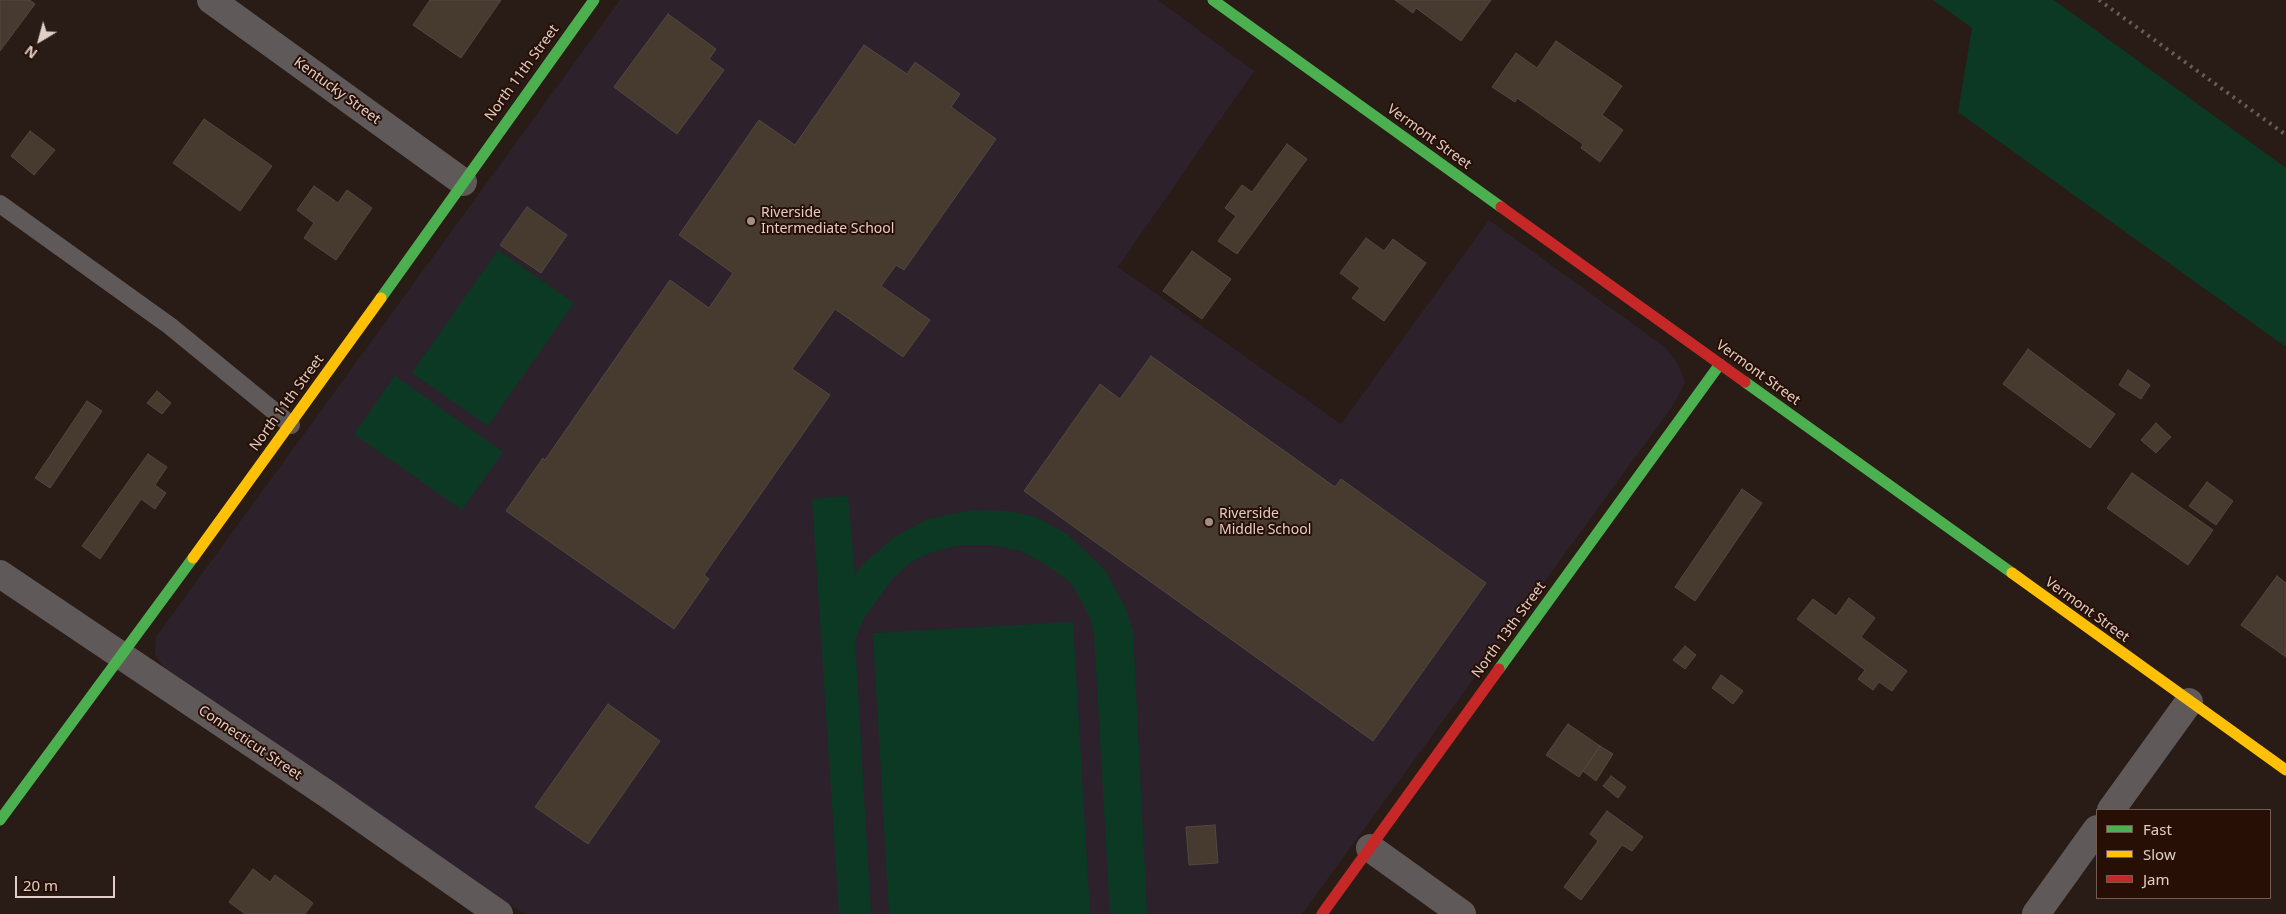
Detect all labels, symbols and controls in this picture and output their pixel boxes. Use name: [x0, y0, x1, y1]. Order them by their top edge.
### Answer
north arrow: [15, 15, 65, 65]
street label: North 11th Street: [481, 22, 563, 124]
text: N: [20, 41, 41, 63]
street label: Kentucky Street: [290, 54, 384, 128]
street label: Vermont Street: [1384, 101, 1474, 173]
place label: Riverside Intermediate School: [761, 205, 894, 238]
marker: Riverside Intermediate School: [745, 215, 757, 227]
street label: Vermont Street: [1713, 337, 1803, 409]
street label: North 11th Street: [246, 352, 328, 454]
place label: Riverside Middle School: [1219, 506, 1311, 538]
marker: Riverside Middle School: [1203, 516, 1215, 528]
street label: Vermont Street: [2042, 574, 2132, 646]
street label: North 13th Street: [1468, 579, 1550, 681]
street label: Connecticut Street: [195, 702, 305, 784]
legend: [2096, 809, 2271, 899]
text: Fast: [2143, 819, 2172, 839]
text: Slow: [2143, 844, 2176, 864]
scale bar: [18, 866, 118, 898]
text: Jam: [2143, 869, 2170, 889]
text: 20 m: [23, 875, 58, 895]

